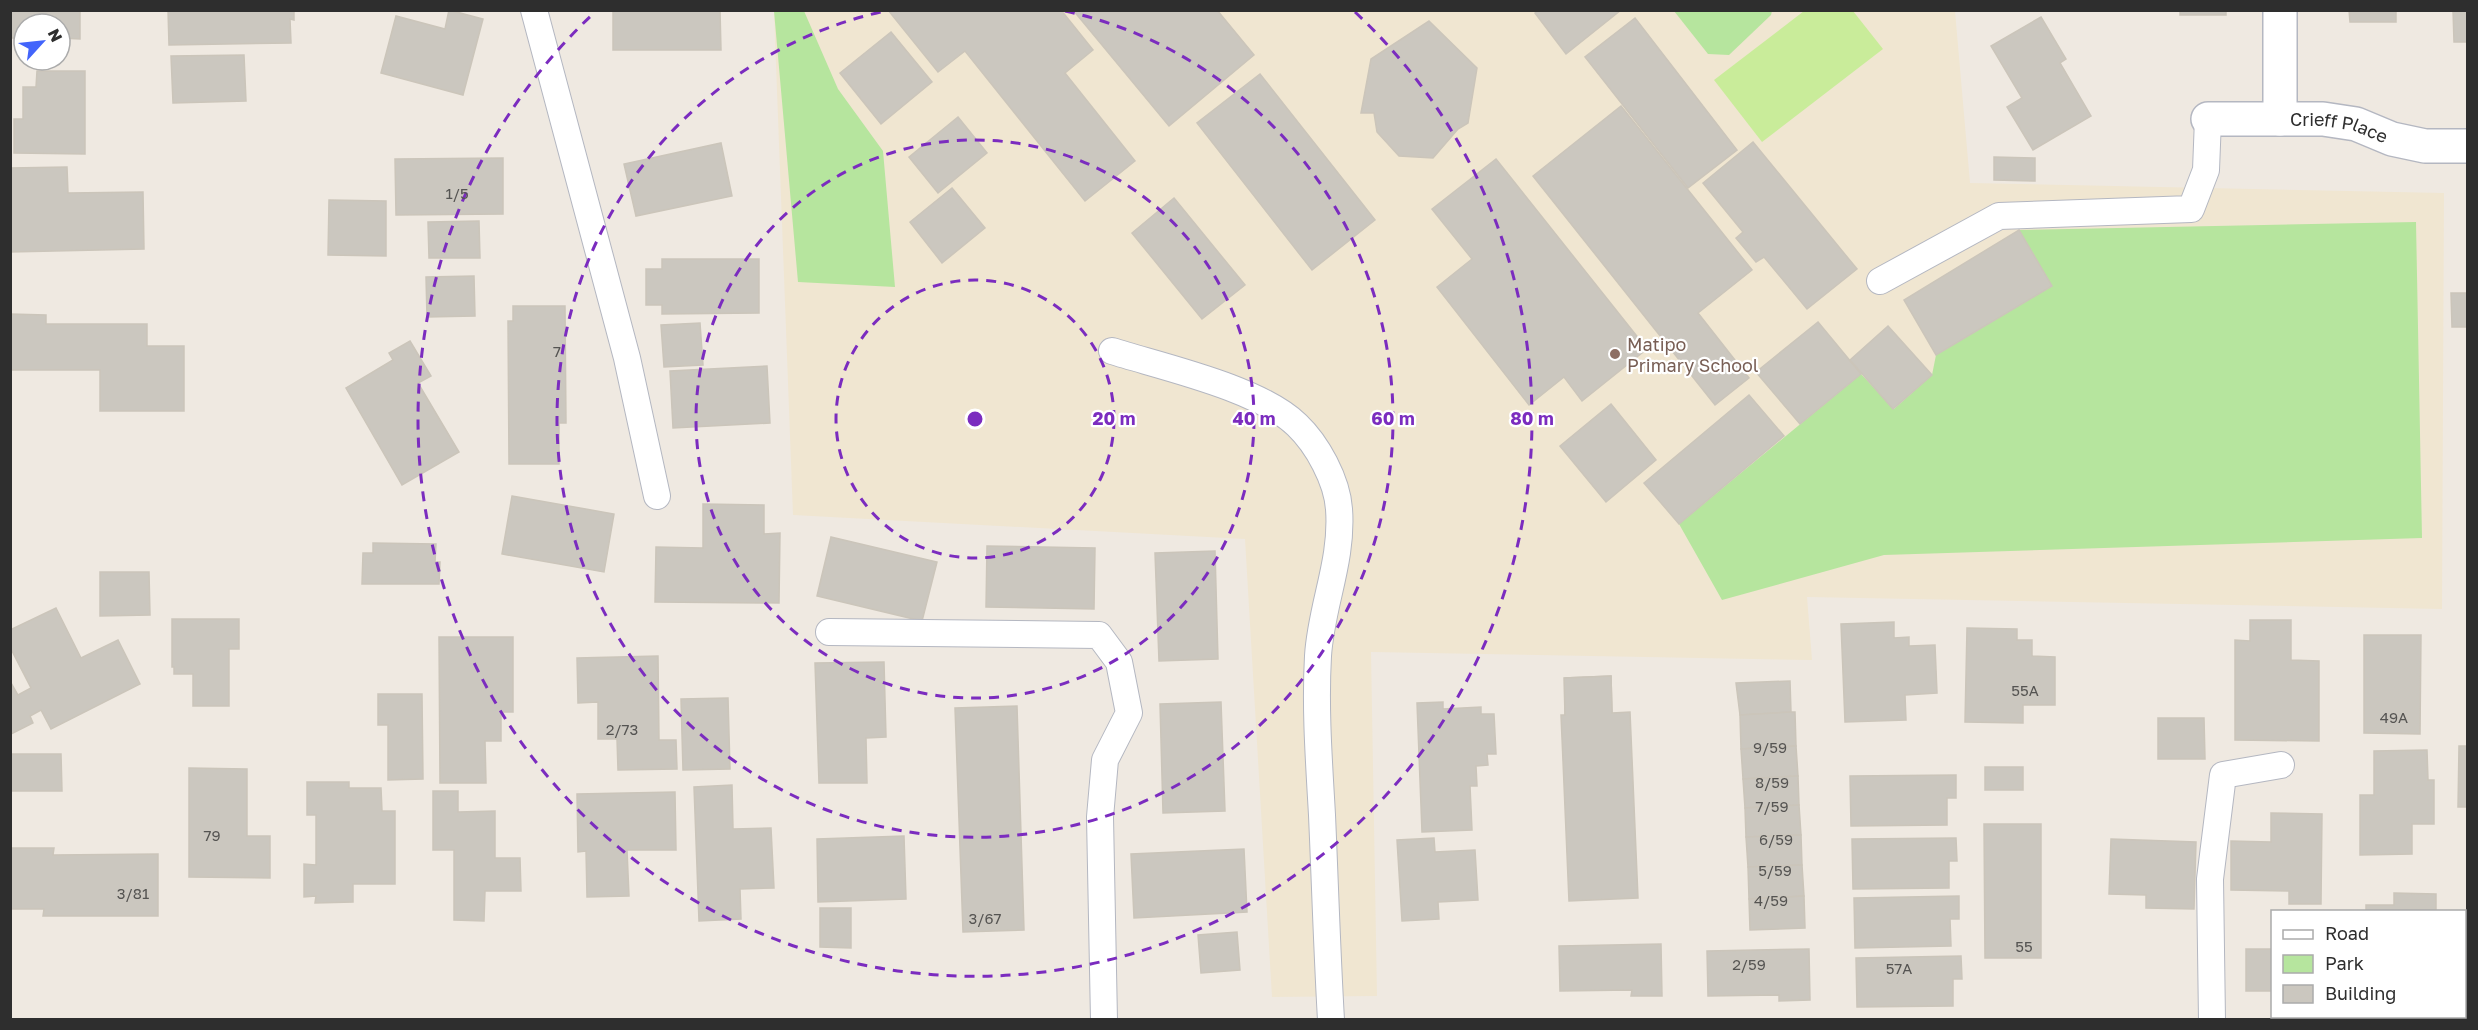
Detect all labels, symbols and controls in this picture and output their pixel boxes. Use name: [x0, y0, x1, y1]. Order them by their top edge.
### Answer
north arrow: [12, 12, 72, 72]
text: N: [44, 25, 67, 45]
street label: Crieff Place: [2290, 108, 2391, 147]
house number: 1/5: [445, 184, 469, 202]
place label: Matipo Primary School: [1627, 333, 1759, 376]
house number: 7: [553, 342, 561, 360]
marker: Matipo Primary School: [1608, 347, 1622, 361]
text: 20 m: [1093, 407, 1135, 429]
text: 40 m: [1232, 407, 1276, 429]
text: 60 m: [1371, 407, 1415, 429]
text: 80 m: [1510, 407, 1554, 429]
centre of rings: [965, 409, 985, 429]
house number: 55A: [2011, 681, 2039, 699]
house number: 49A: [2380, 708, 2408, 726]
house number: 2/73: [606, 720, 638, 738]
house number: 9/59: [1753, 738, 1787, 756]
house number: 8/59: [1755, 773, 1789, 791]
house number: 7/59: [1756, 797, 1788, 815]
house number: 79: [203, 826, 221, 844]
house number: 6/59: [1759, 830, 1793, 848]
house number: 5/59: [1758, 861, 1792, 879]
house number: 3/81: [117, 884, 149, 902]
house number: 4/59: [1754, 891, 1788, 909]
house number: 3/67: [968, 909, 1002, 927]
legend: [2271, 910, 2466, 1018]
text: Road: [2325, 922, 2369, 944]
house number: 55: [2015, 937, 2033, 955]
text: Park: [2325, 952, 2364, 974]
house number: 2/59: [1732, 955, 1766, 973]
house number: 57A: [1886, 959, 1912, 977]
text: Building: [2325, 982, 2396, 1004]

